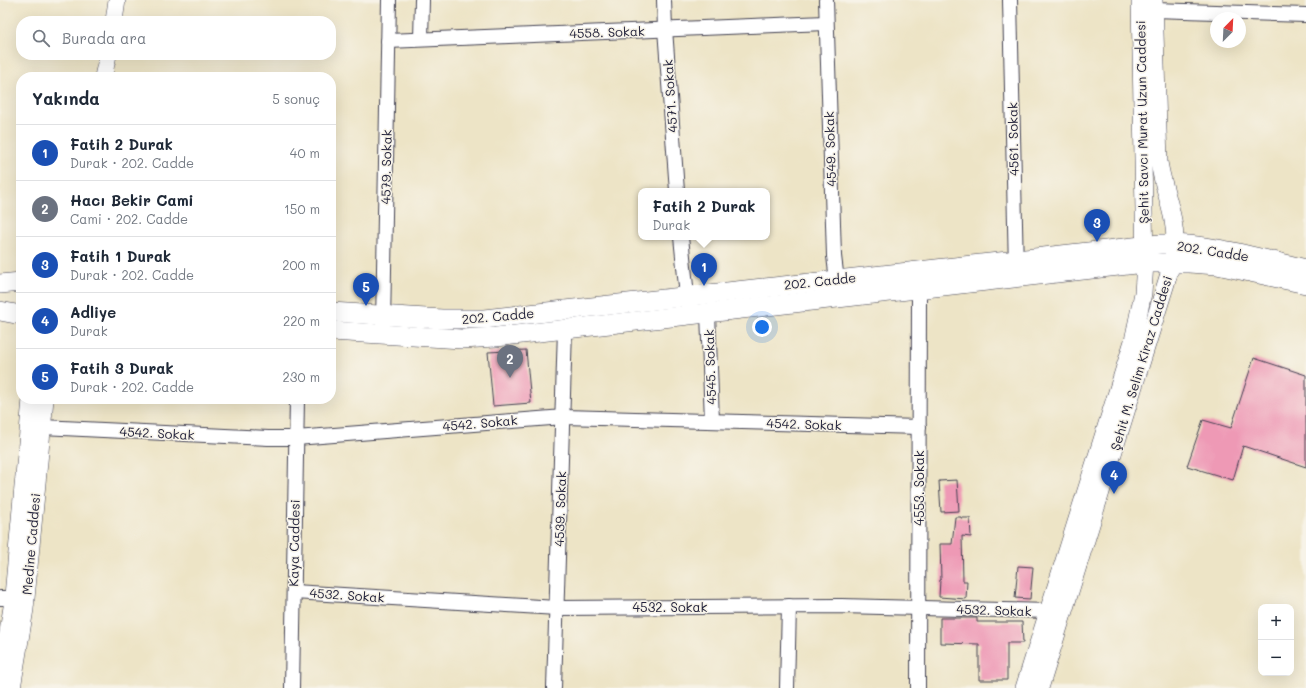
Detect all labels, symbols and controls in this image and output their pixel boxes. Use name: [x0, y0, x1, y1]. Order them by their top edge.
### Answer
north arrow: [1210, 12, 1246, 48]
search box: [16, 16, 336, 60]
street label: Şehit Savcı Murat Uzun Caddesi: [1131, 20, 1152, 224]
street label: 4558. Sokak: [569, 22, 645, 41]
icon: search: [30, 27, 52, 49]
text: Burada ara: [62, 28, 146, 48]
street label: 4571. Sokak: [658, 59, 681, 133]
text: Yakında: [32, 87, 100, 109]
text: 5 sonuç: [272, 90, 320, 107]
street label: 4561. Sokak: [1003, 102, 1022, 176]
street label: 4549. Sokak: [820, 111, 839, 187]
street label: 4579. Sokak: [376, 129, 395, 205]
text: Fatih 2 Durak: [70, 134, 173, 154]
text: 1: [42, 144, 48, 161]
text: 40 m: [290, 144, 320, 161]
text: Durak · 202. Cadde: [70, 154, 194, 171]
popup: [638, 188, 770, 240]
text: Hacı Bekir Cami: [70, 190, 194, 210]
text: Fatih 2 Durak: [653, 196, 755, 216]
text: 2: [41, 200, 49, 217]
text: 150 m: [284, 200, 320, 217]
pin: 3: [1084, 209, 1110, 242]
text: Cami · 202. Cadde: [70, 210, 188, 227]
text: Durak: [653, 216, 690, 233]
street label: 202. Cadde: [1176, 236, 1250, 265]
text: Fatih 1 Durak: [70, 246, 171, 266]
pin: 1: [691, 253, 717, 286]
text: 3: [41, 256, 49, 273]
text: 200 m: [282, 256, 320, 273]
text: Durak · 202. Cadde: [70, 266, 194, 283]
street label: 202. Cadde: [783, 268, 857, 293]
pin: 5: [353, 273, 379, 306]
street label: Şehit M. Selim Kiraz Caddesi: [1106, 273, 1175, 452]
text: Adliye: [70, 302, 116, 322]
street label: 202. Cadde: [461, 304, 535, 327]
text: 4: [41, 312, 49, 329]
text: 220 m: [283, 312, 320, 329]
your location: [752, 317, 772, 337]
text: Durak: [70, 322, 108, 339]
street label: 4545. Sokak: [700, 329, 719, 405]
pin: 2: [497, 345, 523, 378]
text: Fatih 3 Durak: [70, 358, 174, 378]
text: 5: [41, 368, 49, 385]
text: 230 m: [283, 368, 320, 385]
text: Durak · 202. Cadde: [70, 378, 194, 395]
street label: 4542. Sokak: [442, 411, 518, 434]
street label: 4542. Sokak: [766, 414, 842, 433]
street label: 4542. Sokak: [119, 422, 195, 443]
street label: 4553. Sokak: [910, 450, 927, 526]
pin: 4: [1101, 461, 1127, 494]
street label: 4539. Sokak: [550, 471, 569, 547]
street label: Medine Caddesi: [18, 492, 43, 596]
street label: Kaya Caddesi: [284, 499, 303, 587]
street label: 4532. Sokak: [309, 583, 385, 606]
street label: 4532. Sokak: [632, 598, 708, 615]
street label: 4532. Sokak: [956, 600, 1032, 619]
map controls: [1258, 604, 1294, 676]
button: +: [1258, 604, 1294, 640]
button: −: [1258, 640, 1294, 676]

